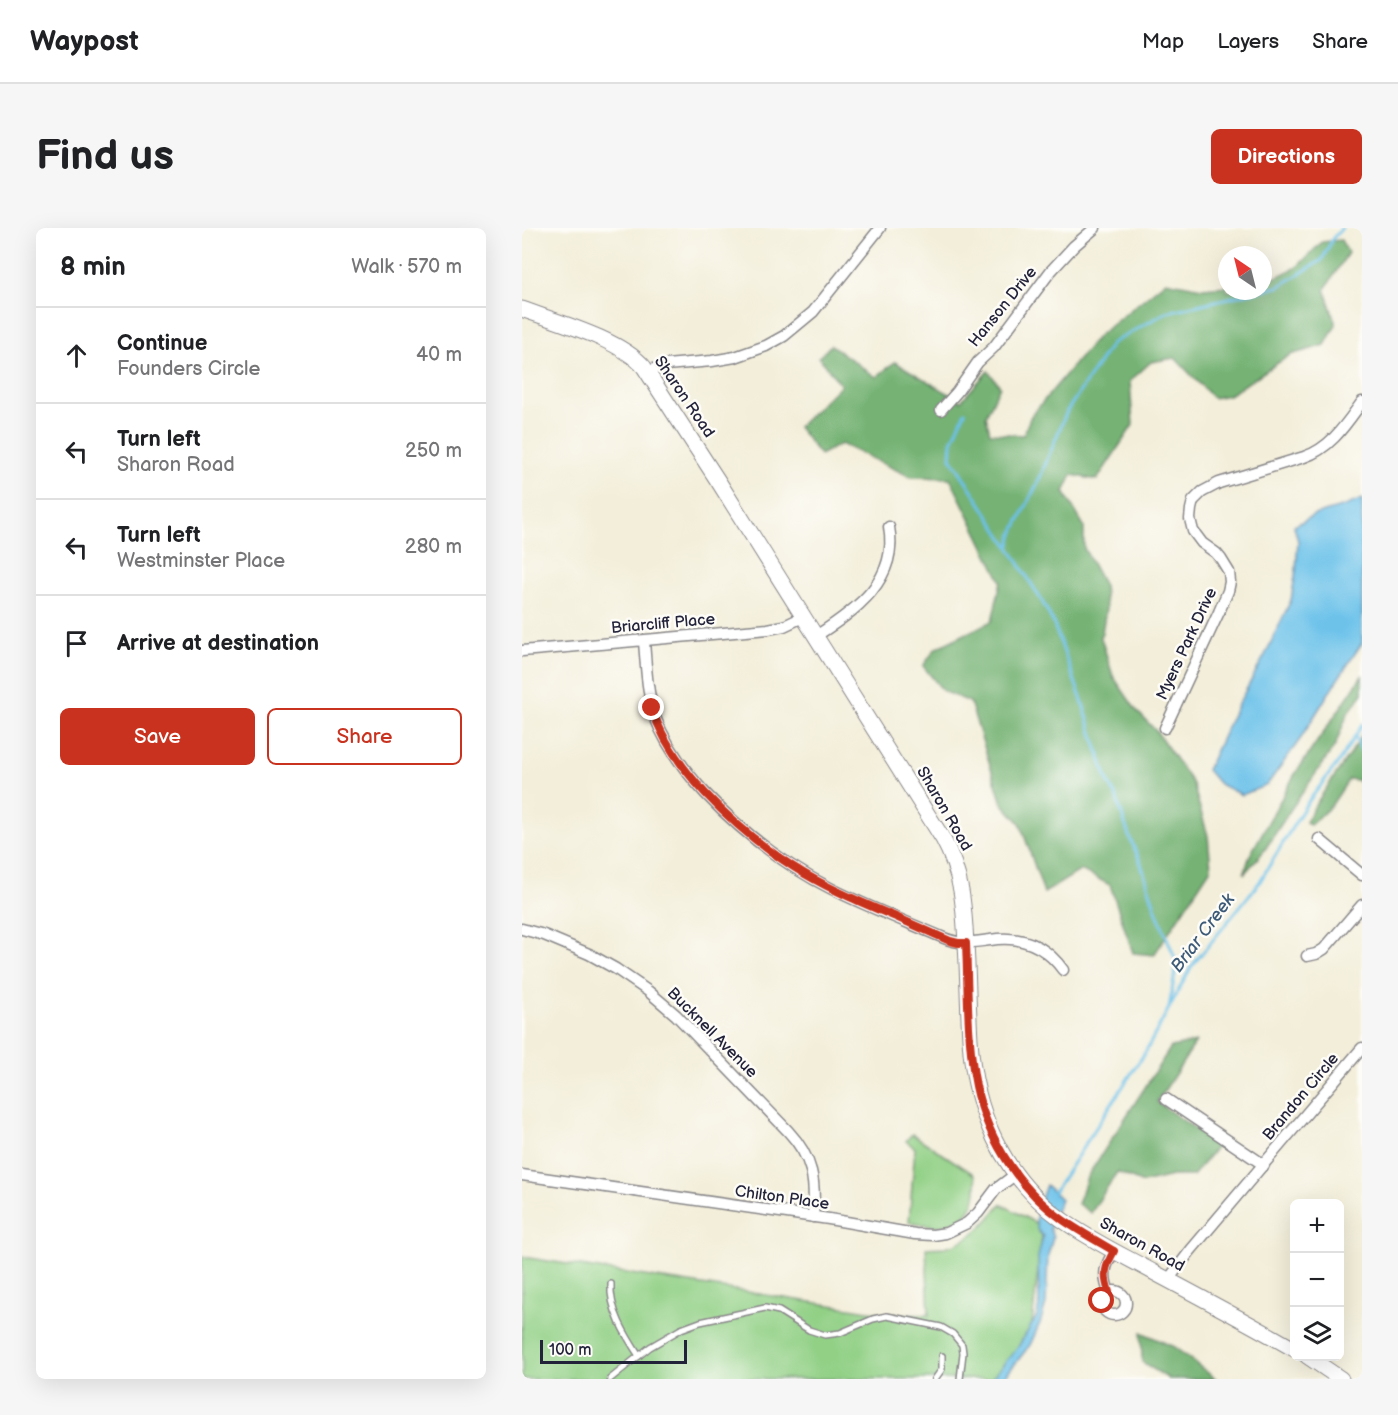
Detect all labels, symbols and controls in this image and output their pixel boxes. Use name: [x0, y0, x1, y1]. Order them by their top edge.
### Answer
text: Waypost: [30, 25, 139, 58]
text: Map: [1142, 29, 1184, 54]
text: Layers: [1217, 29, 1279, 54]
text: Share: [1312, 29, 1368, 54]
button: Directions: [1211, 129, 1362, 184]
text: Find us: [36, 131, 174, 182]
north arrow: [1218, 246, 1272, 300]
text: 8 min: [60, 252, 126, 283]
text: Walk · 570 m: [351, 255, 462, 279]
street label: Hanson Drive: [965, 263, 1041, 351]
text: Continue: [117, 330, 207, 357]
icon: ahead: [60, 339, 93, 372]
text: 40 m: [416, 343, 462, 367]
street label: Sharon Road: [650, 353, 718, 441]
text: Founders Circle: [117, 357, 260, 381]
text: Turn left: [117, 426, 201, 453]
icon: left: [60, 435, 93, 468]
text: 250 m: [405, 439, 462, 463]
text: Sharon Road: [117, 453, 235, 477]
text: Turn left: [117, 522, 201, 549]
icon: left: [60, 531, 93, 564]
text: 280 m: [405, 535, 462, 559]
text: Westminster Place: [117, 549, 285, 573]
street label: Myers Park Drive: [1153, 584, 1222, 703]
street label: Briarcliff Place: [610, 610, 716, 638]
icon: arrive: [60, 627, 93, 660]
text: Arrive at destination: [117, 630, 319, 657]
route end: [638, 694, 664, 720]
button: Save: [60, 708, 255, 765]
button: Share: [267, 708, 462, 765]
street label: Sharon Road: [912, 763, 976, 855]
water label: Briar Creek: [1167, 889, 1240, 977]
street label: Bucknell Avenue: [663, 984, 761, 1082]
street label: Brandon Circle: [1259, 1049, 1343, 1145]
street label: Chilton Place: [734, 1182, 831, 1214]
map controls: [1290, 1199, 1344, 1361]
button: +: [1290, 1199, 1344, 1253]
street label: Sharon Road: [1096, 1214, 1188, 1276]
button: −: [1290, 1253, 1344, 1307]
route start: [1088, 1287, 1114, 1313]
button: layers: [1290, 1307, 1344, 1361]
scale bar: [540, 1337, 687, 1364]
text: 100 m: [549, 1341, 592, 1360]

